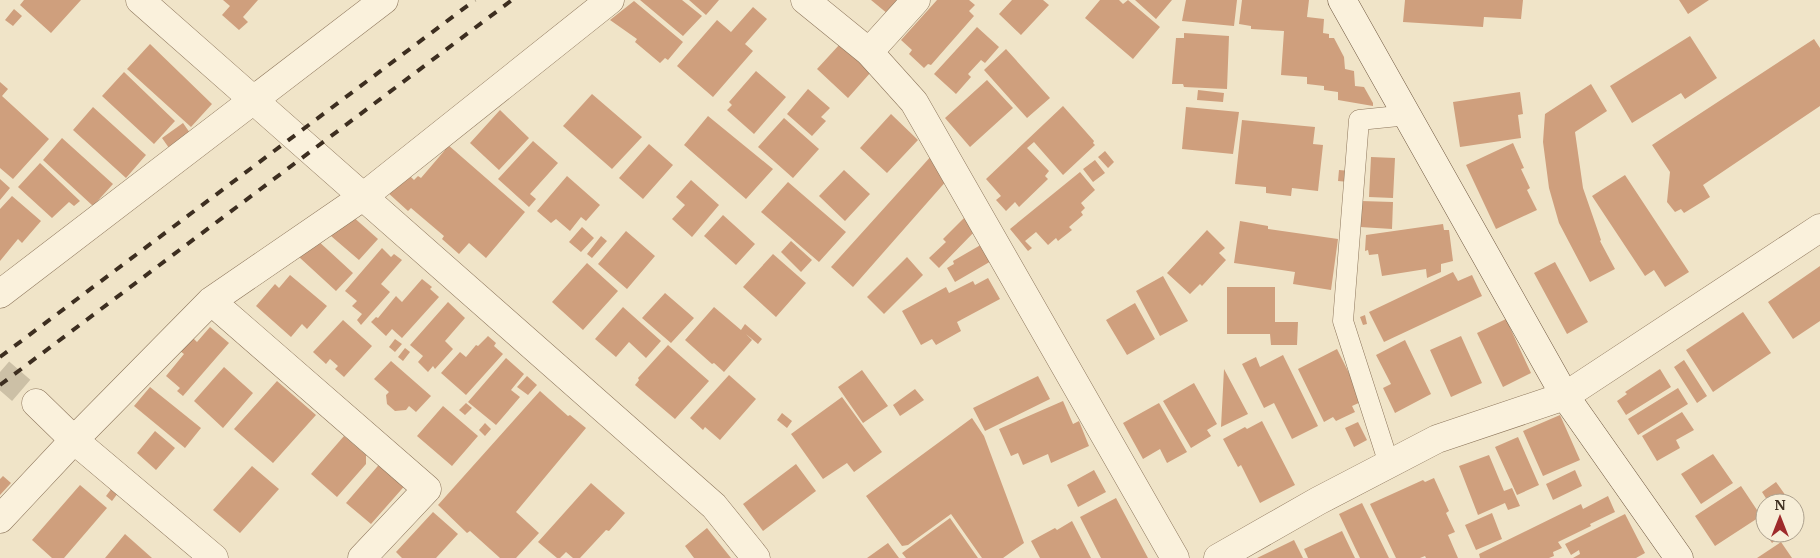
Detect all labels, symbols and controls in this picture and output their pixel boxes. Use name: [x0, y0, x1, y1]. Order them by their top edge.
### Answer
north arrow: [1755, 493, 1805, 543]
text: N: [1774, 496, 1786, 514]

